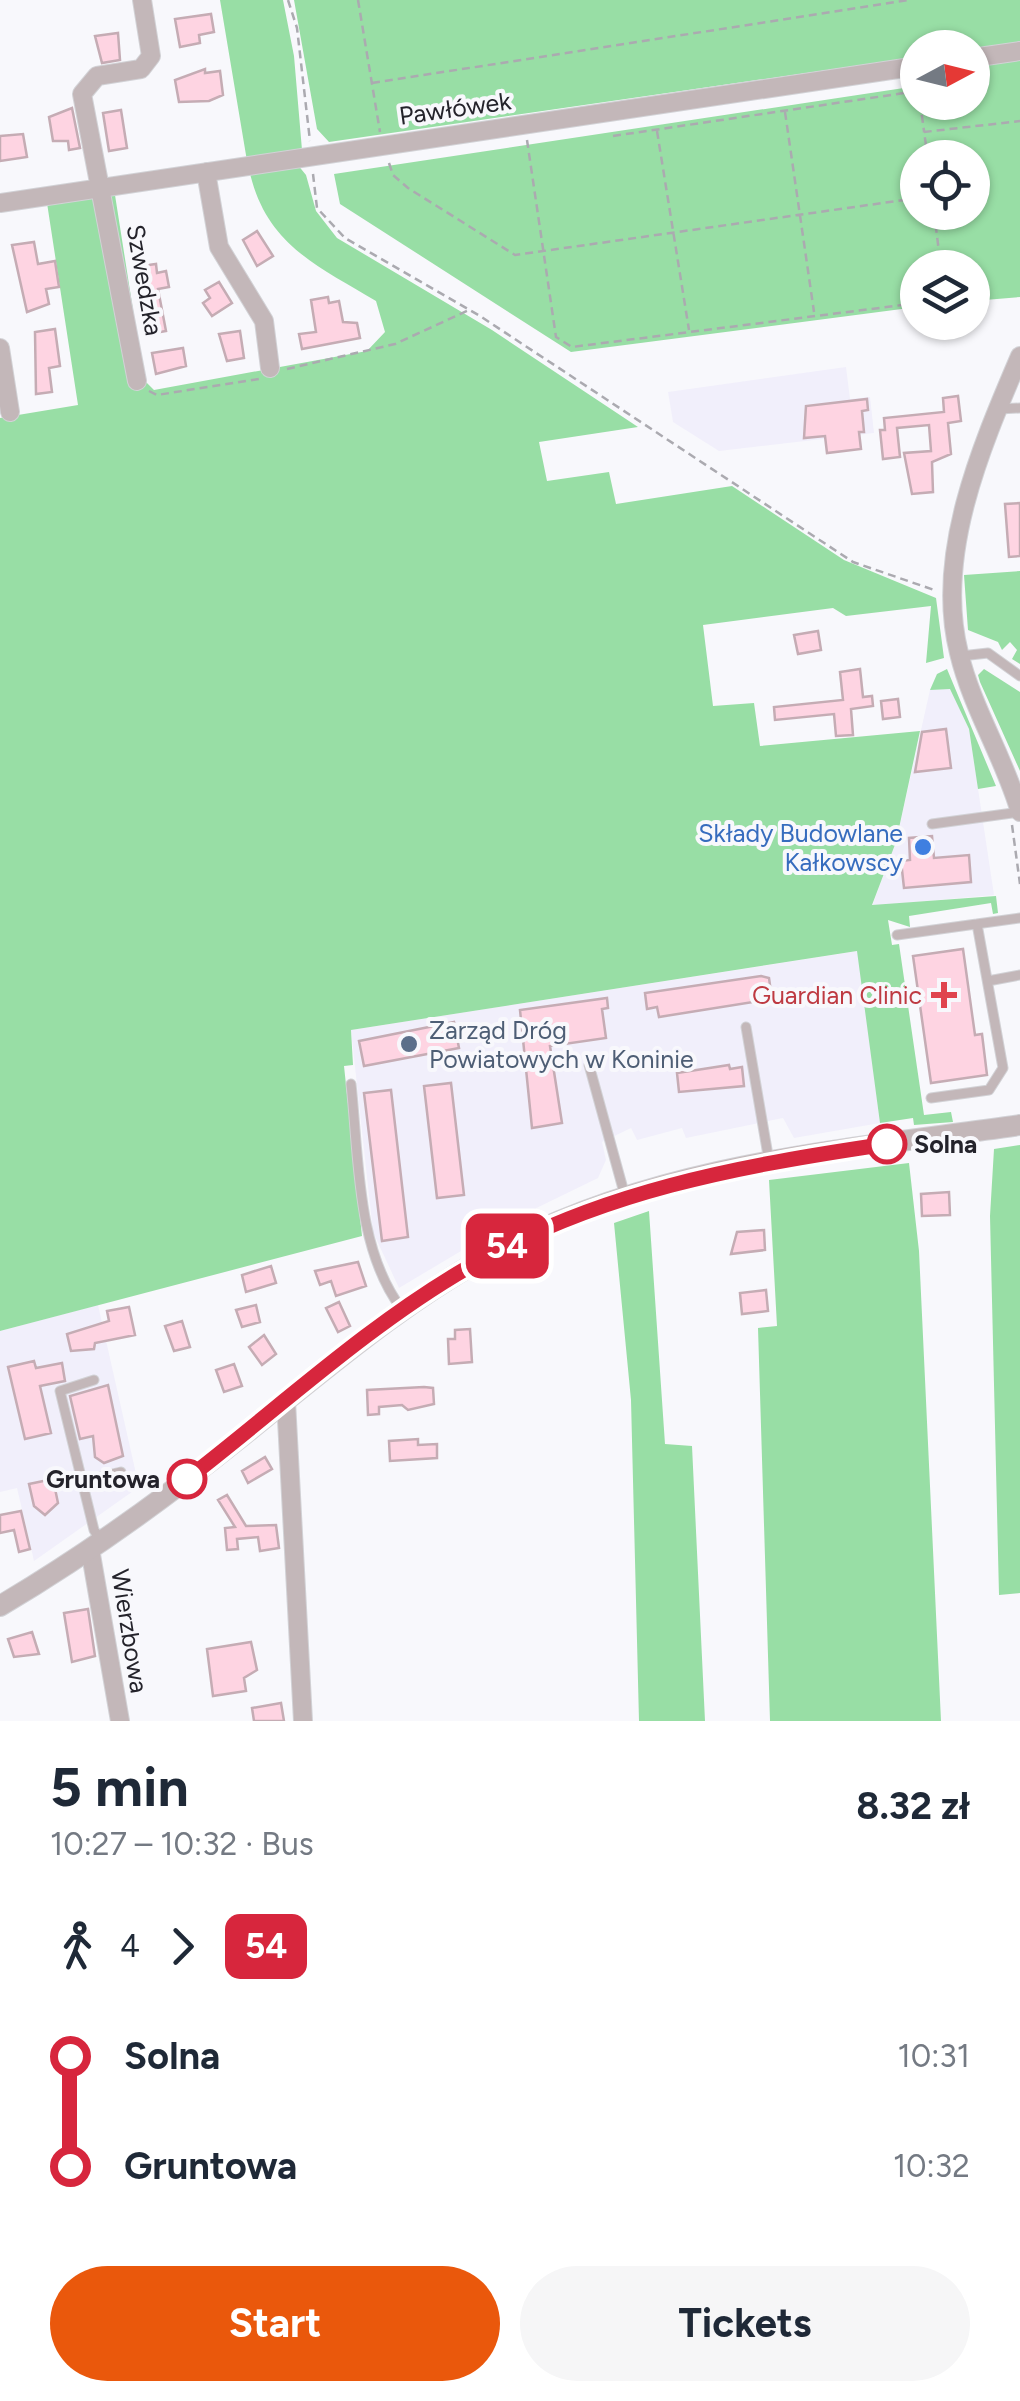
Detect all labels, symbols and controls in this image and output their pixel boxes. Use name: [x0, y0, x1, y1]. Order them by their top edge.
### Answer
north arrow: [900, 30, 990, 120]
map controls: [900, 30, 990, 340]
street label: Pawłówek: [397, 85, 514, 131]
button: locate: [900, 140, 990, 230]
street label: Szwedzka: [120, 222, 170, 338]
button: layers: [900, 250, 990, 340]
place label: Składy Budowlane Kałkowscy: [698, 818, 903, 877]
marker: Składy Budowlane Kałkowscy: [912, 836, 934, 858]
place label: Guardian Clinic: [752, 980, 922, 1010]
marker: Guardian Clinic: [931, 982, 957, 1008]
place label: Zarząd Dróg Powiatowych w Koninie: [429, 1015, 694, 1074]
marker: Zarząd Dróg Powiatowych w Koninie: [398, 1033, 420, 1055]
marker: Solna: [868, 1125, 906, 1163]
place label: Solna: [914, 1129, 977, 1159]
line badge: 54: [462, 1214, 552, 1278]
text: 54: [486, 1225, 528, 1267]
marker: Gruntowa: [168, 1460, 206, 1498]
place label: Gruntowa: [46, 1464, 160, 1494]
street label: Wierzbowa: [105, 1567, 155, 1695]
text: 5 min: [50, 1754, 189, 1820]
text: 8.32 zł: [856, 1783, 970, 1829]
text: 10:27 – 10:32 · Bus: [50, 1825, 314, 1863]
icon: walk: [50, 1919, 105, 1974]
icon: forward: [155, 1919, 210, 1974]
text: 54: [245, 1925, 287, 1967]
text: 4: [120, 1927, 140, 1965]
text: Solna: [124, 2033, 220, 2079]
text: 10:31: [898, 2037, 970, 2075]
text: Gruntowa: [124, 2143, 297, 2189]
text: 10:32: [893, 2147, 970, 2185]
button: Start: [50, 2266, 500, 2381]
button: Tickets: [520, 2266, 970, 2381]

